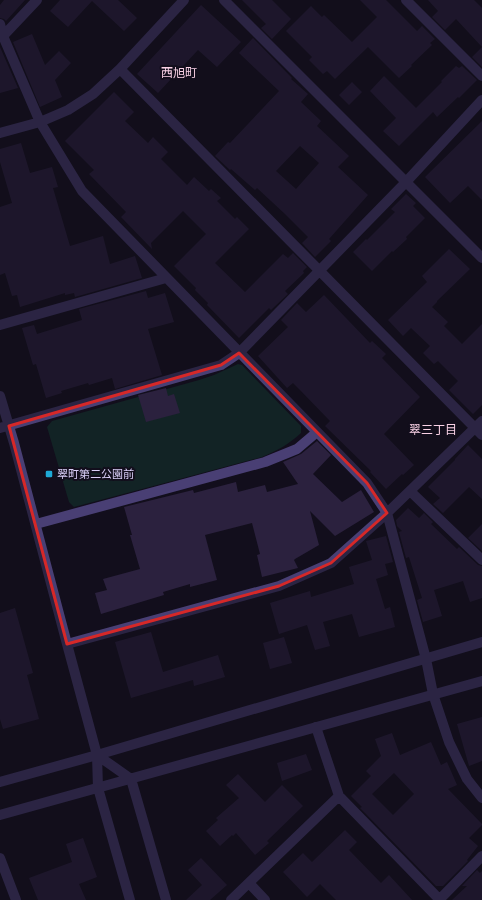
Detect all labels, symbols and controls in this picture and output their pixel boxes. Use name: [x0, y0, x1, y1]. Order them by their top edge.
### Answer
district label: 西旭町: [161, 66, 197, 80]
district label: 翠三丁目: [409, 423, 457, 437]
place label: 翠町第二公園前: [57, 468, 134, 481]
marker: 翠町第二公園前: [44, 469, 54, 479]

